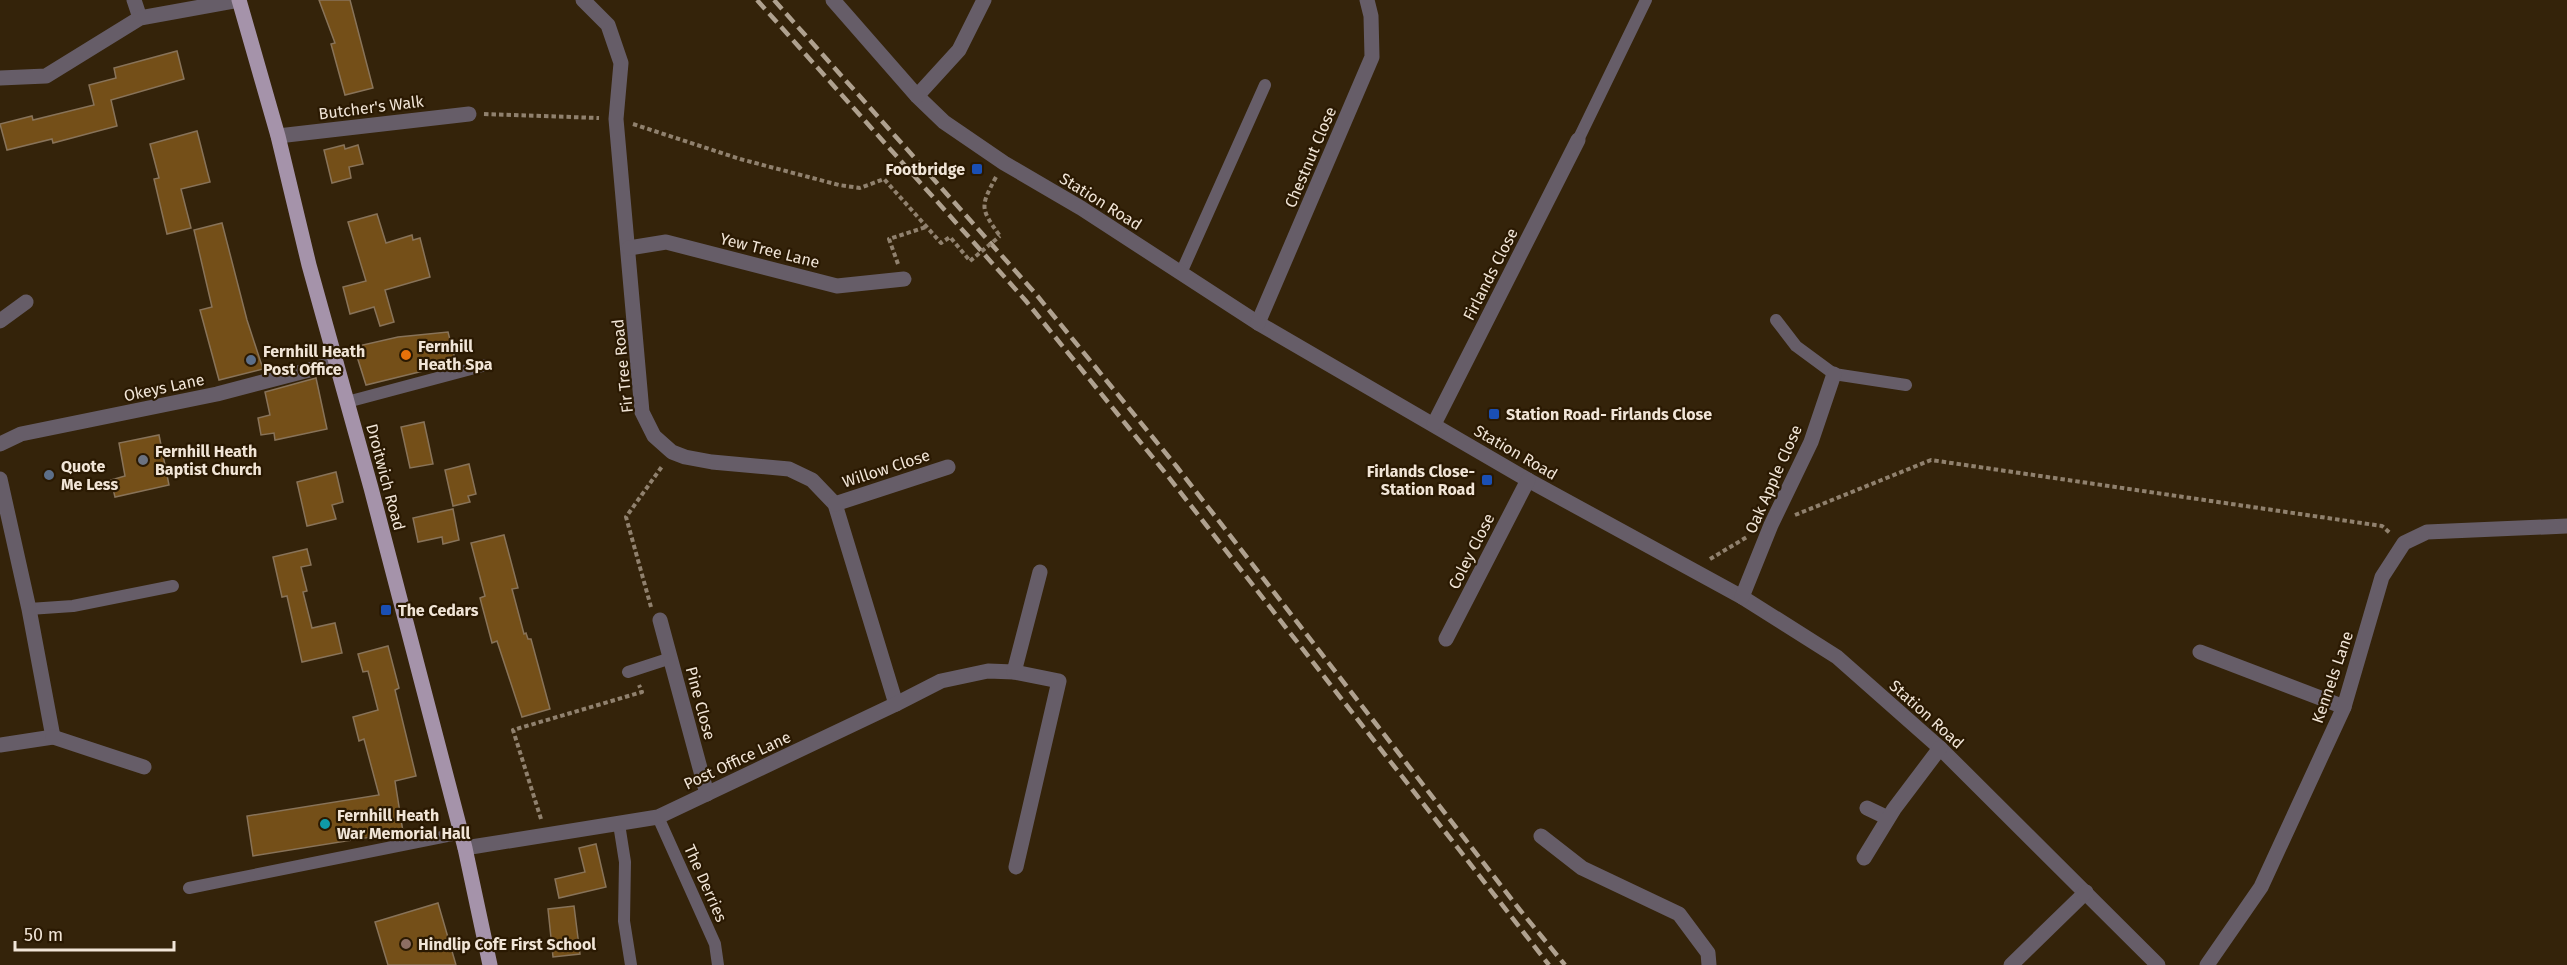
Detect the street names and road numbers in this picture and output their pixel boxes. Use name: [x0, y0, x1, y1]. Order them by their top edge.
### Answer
street label: Butcher's Walk: [317, 92, 426, 123]
street label: Chestnut Close: [1281, 104, 1340, 211]
street label: Station Road: [1056, 169, 1145, 234]
street label: Firlands Close: [1459, 225, 1522, 323]
street label: Yew Tree Lane: [718, 229, 822, 272]
street label: Fir Tree Road: [608, 318, 637, 414]
street label: Okeys Lane: [122, 370, 206, 405]
street label: Station Road: [1471, 421, 1561, 484]
street label: Droitwich Road: [362, 422, 409, 533]
street label: Oak Apple Close: [1741, 422, 1806, 536]
street label: Willow Close: [840, 445, 932, 492]
street label: Coley Close: [1444, 510, 1499, 592]
street label: Kennels Lane: [2308, 628, 2357, 726]
street label: Pine Close: [682, 664, 719, 742]
street label: Station Road: [1886, 676, 1968, 753]
street label: Post Office Lane: [681, 727, 794, 794]
street label: The Derries: [680, 842, 731, 925]

